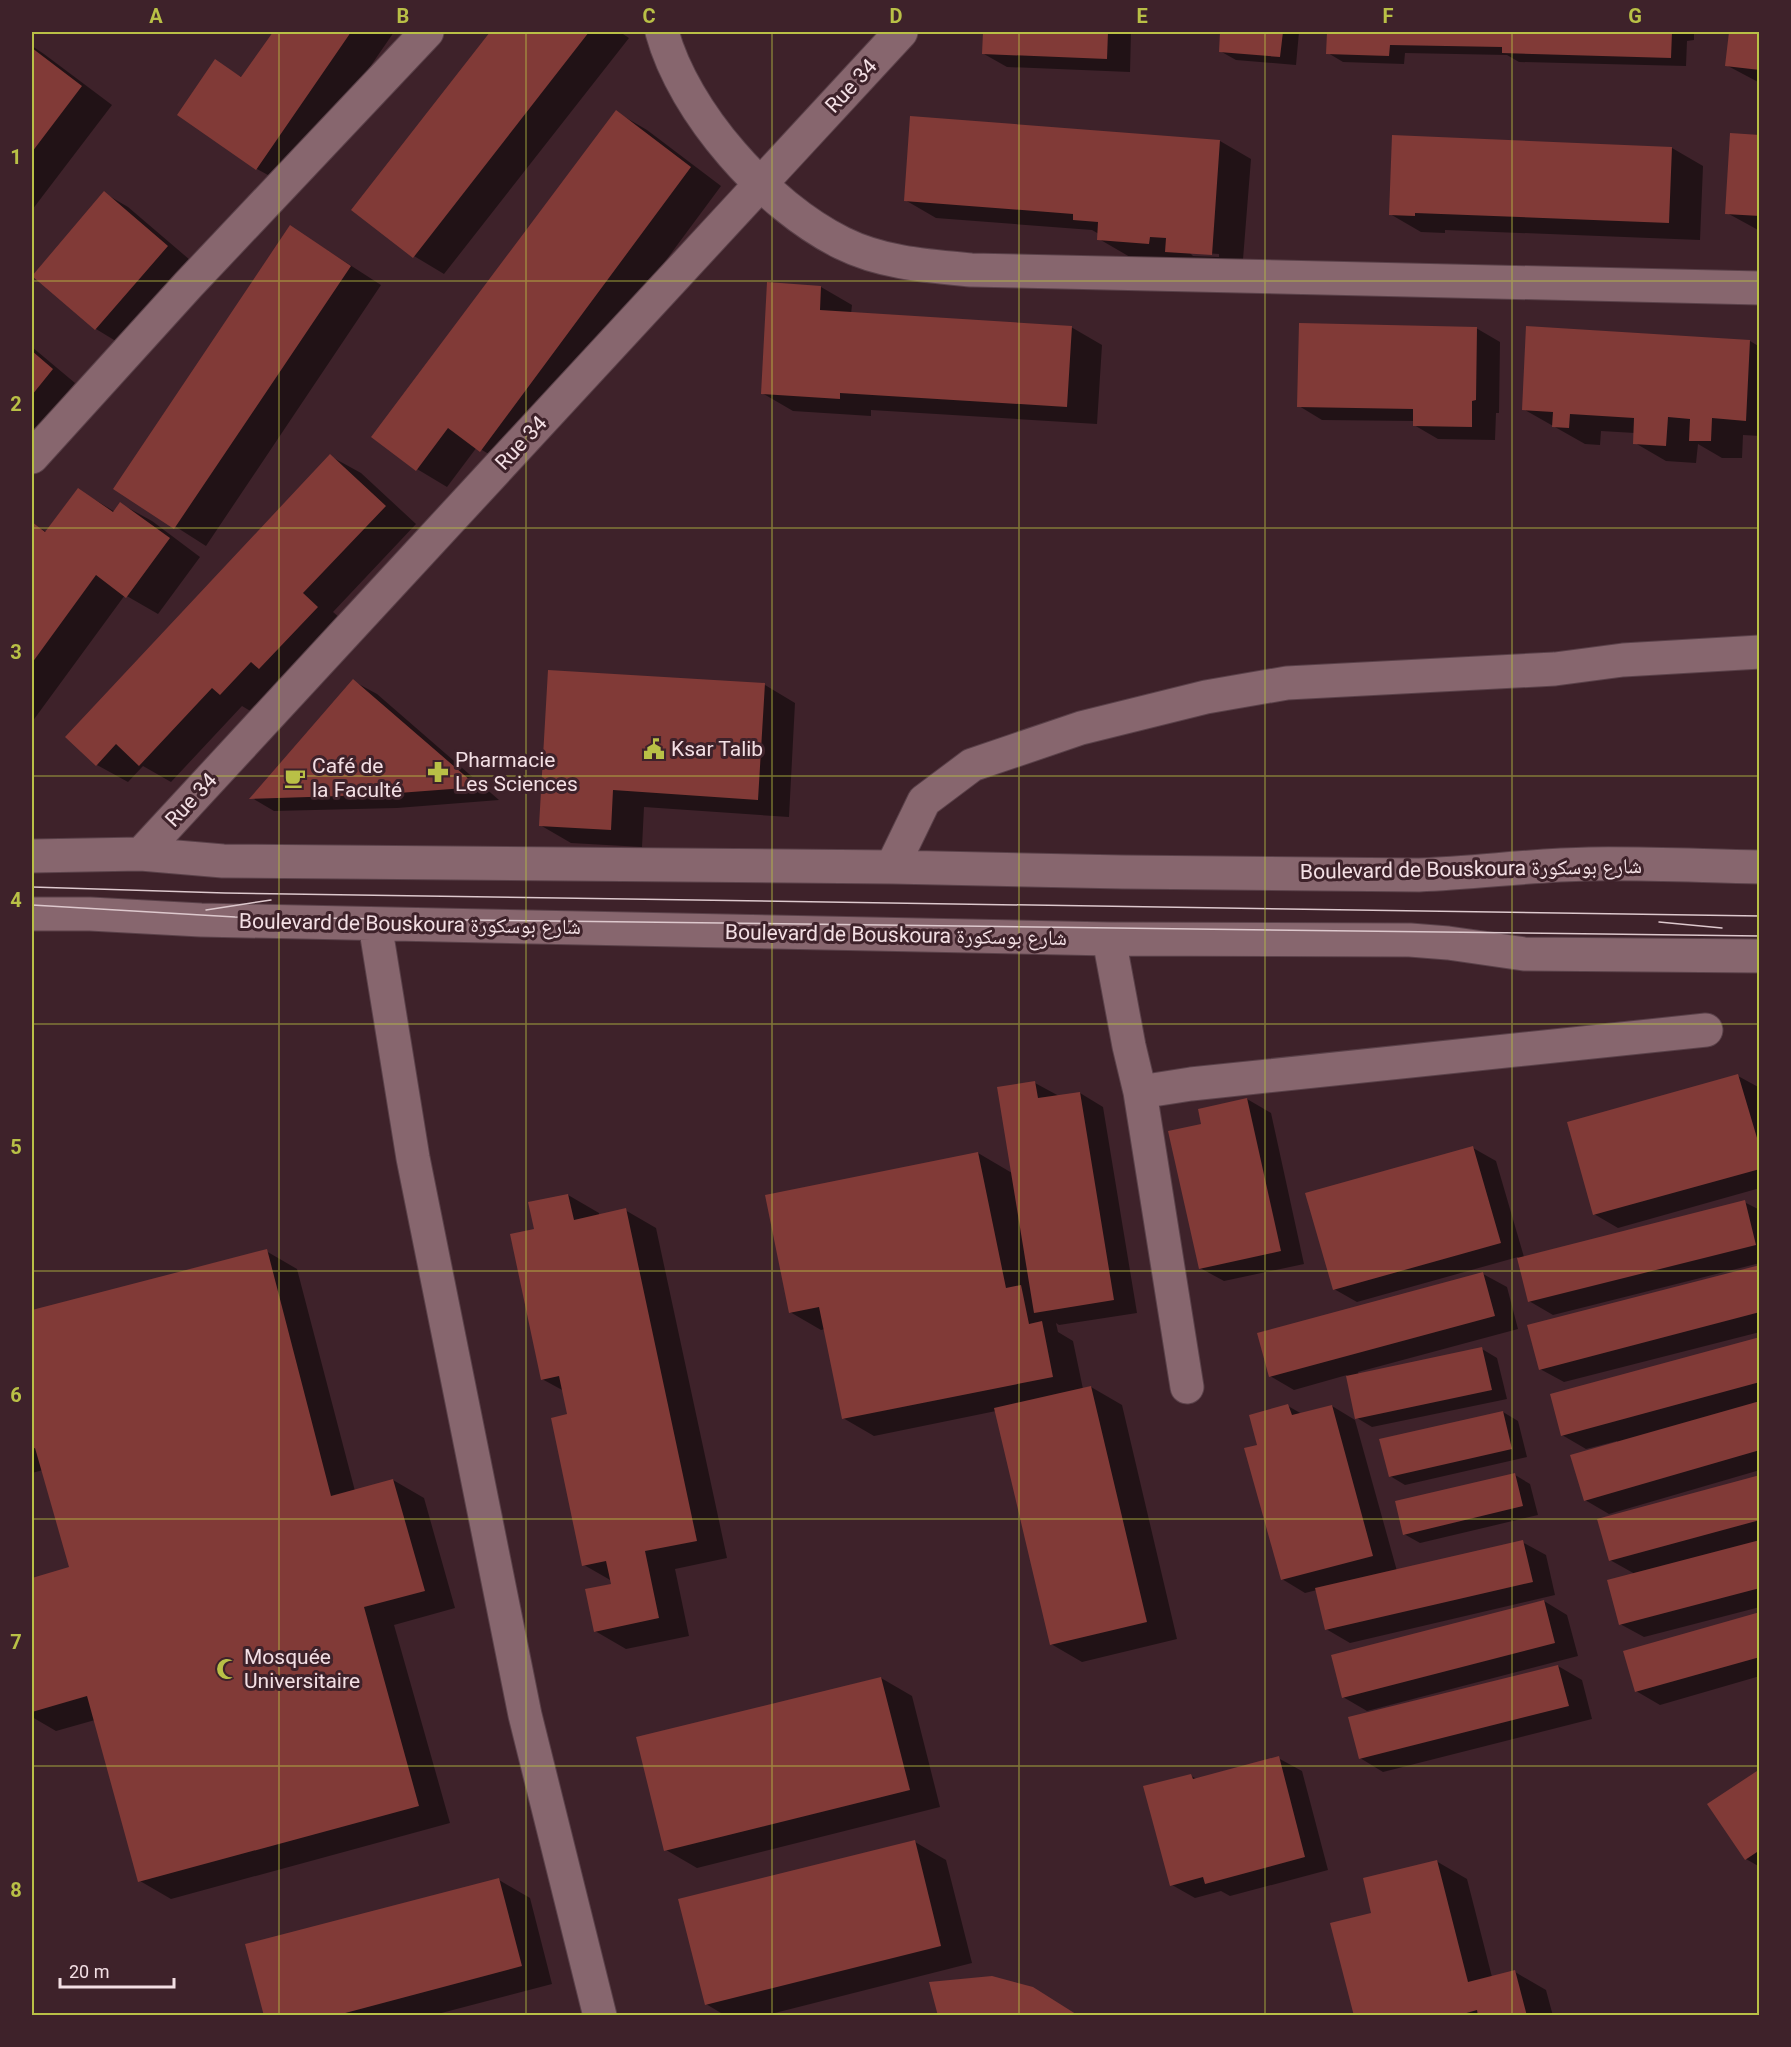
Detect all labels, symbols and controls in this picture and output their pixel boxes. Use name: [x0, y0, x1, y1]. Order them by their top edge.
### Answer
text: A: [149, 4, 163, 28]
text: B: [397, 4, 409, 28]
text: C: [642, 4, 656, 28]
text: D: [890, 4, 903, 28]
text: E: [1136, 4, 1148, 28]
text: F: [1383, 4, 1394, 28]
text: G: [1628, 4, 1642, 28]
street label: Rue 34: [820, 54, 882, 118]
text: 1: [10, 145, 22, 169]
text: 2: [10, 392, 22, 416]
street label: Rue 34: [490, 411, 552, 475]
text: 3: [10, 640, 22, 664]
public building icon: Ksar Talib: [642, 737, 666, 761]
place label: Ksar Talib: [671, 737, 763, 761]
place label: Pharmacie Les Sciences: [455, 748, 578, 796]
place label: Café de la Faculté: [312, 754, 402, 802]
pharmacy icon: Pharmacie Les Sciences: [426, 760, 450, 784]
cafe icon: Café de la Faculté: [283, 766, 307, 790]
street label: Rue 34: [160, 768, 222, 832]
street label: Boulevard de Bouskoura شارع بوسكورة: [1300, 854, 1642, 885]
text: 4: [10, 888, 22, 912]
street label: Boulevard de Bouskoura شارع بوسكورة: [239, 909, 581, 940]
street label: Boulevard de Bouskoura شارع بوسكورة: [725, 920, 1067, 951]
text: 5: [10, 1135, 22, 1159]
text: 6: [10, 1383, 22, 1407]
text: 7: [10, 1630, 22, 1654]
place label: Mosquée Universitaire: [244, 1645, 360, 1693]
mosque icon: Mosquée Universitaire: [215, 1657, 239, 1681]
text: 8: [10, 1878, 22, 1902]
scale bar: [60, 1951, 174, 1989]
text: 20 m: [69, 1961, 109, 1982]

